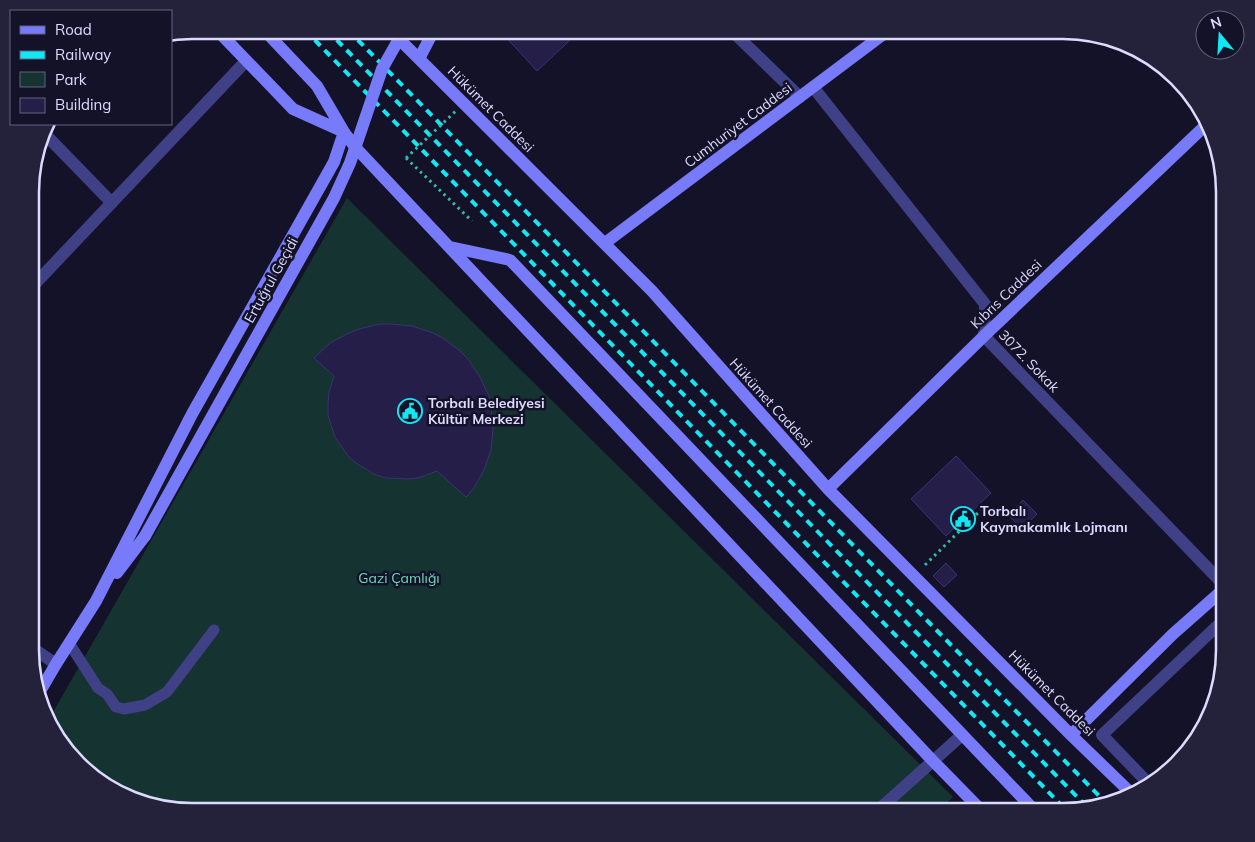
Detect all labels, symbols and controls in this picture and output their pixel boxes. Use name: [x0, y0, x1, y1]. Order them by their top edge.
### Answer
legend: [10, 10, 172, 125]
north arrow: [1195, 10, 1245, 60]
text: N: [1208, 12, 1224, 33]
text: Road: [55, 20, 92, 39]
text: Railway: [55, 45, 111, 64]
street label: Hükümet Caddesi: [444, 62, 538, 156]
text: Park: [55, 70, 87, 89]
street label: Cumhuriyet Caddesi: [681, 79, 795, 171]
text: Building: [55, 95, 111, 114]
street label: Ertuğrul Geçidi: [240, 234, 302, 326]
street label: Kıbrıs Caddesi: [967, 256, 1045, 332]
street label: 3072. Sokak: [995, 326, 1064, 397]
street label: Hükümet Caddesi: [726, 354, 816, 452]
place label: Torbalı Belediyesi Kültür Merkezi: [428, 394, 545, 428]
public building icon: Torbalı Belediyesi Kültür Merkezi: [397, 398, 423, 424]
place label: Torbalı Kaymakamlık Lojmanı: [980, 502, 1128, 536]
public building icon: Torbalı Kaymakamlık Lojmanı: [950, 506, 976, 532]
park label: Gazi Çamlığı: [358, 569, 440, 587]
street label: Hükümet Caddesi: [1005, 646, 1099, 740]

